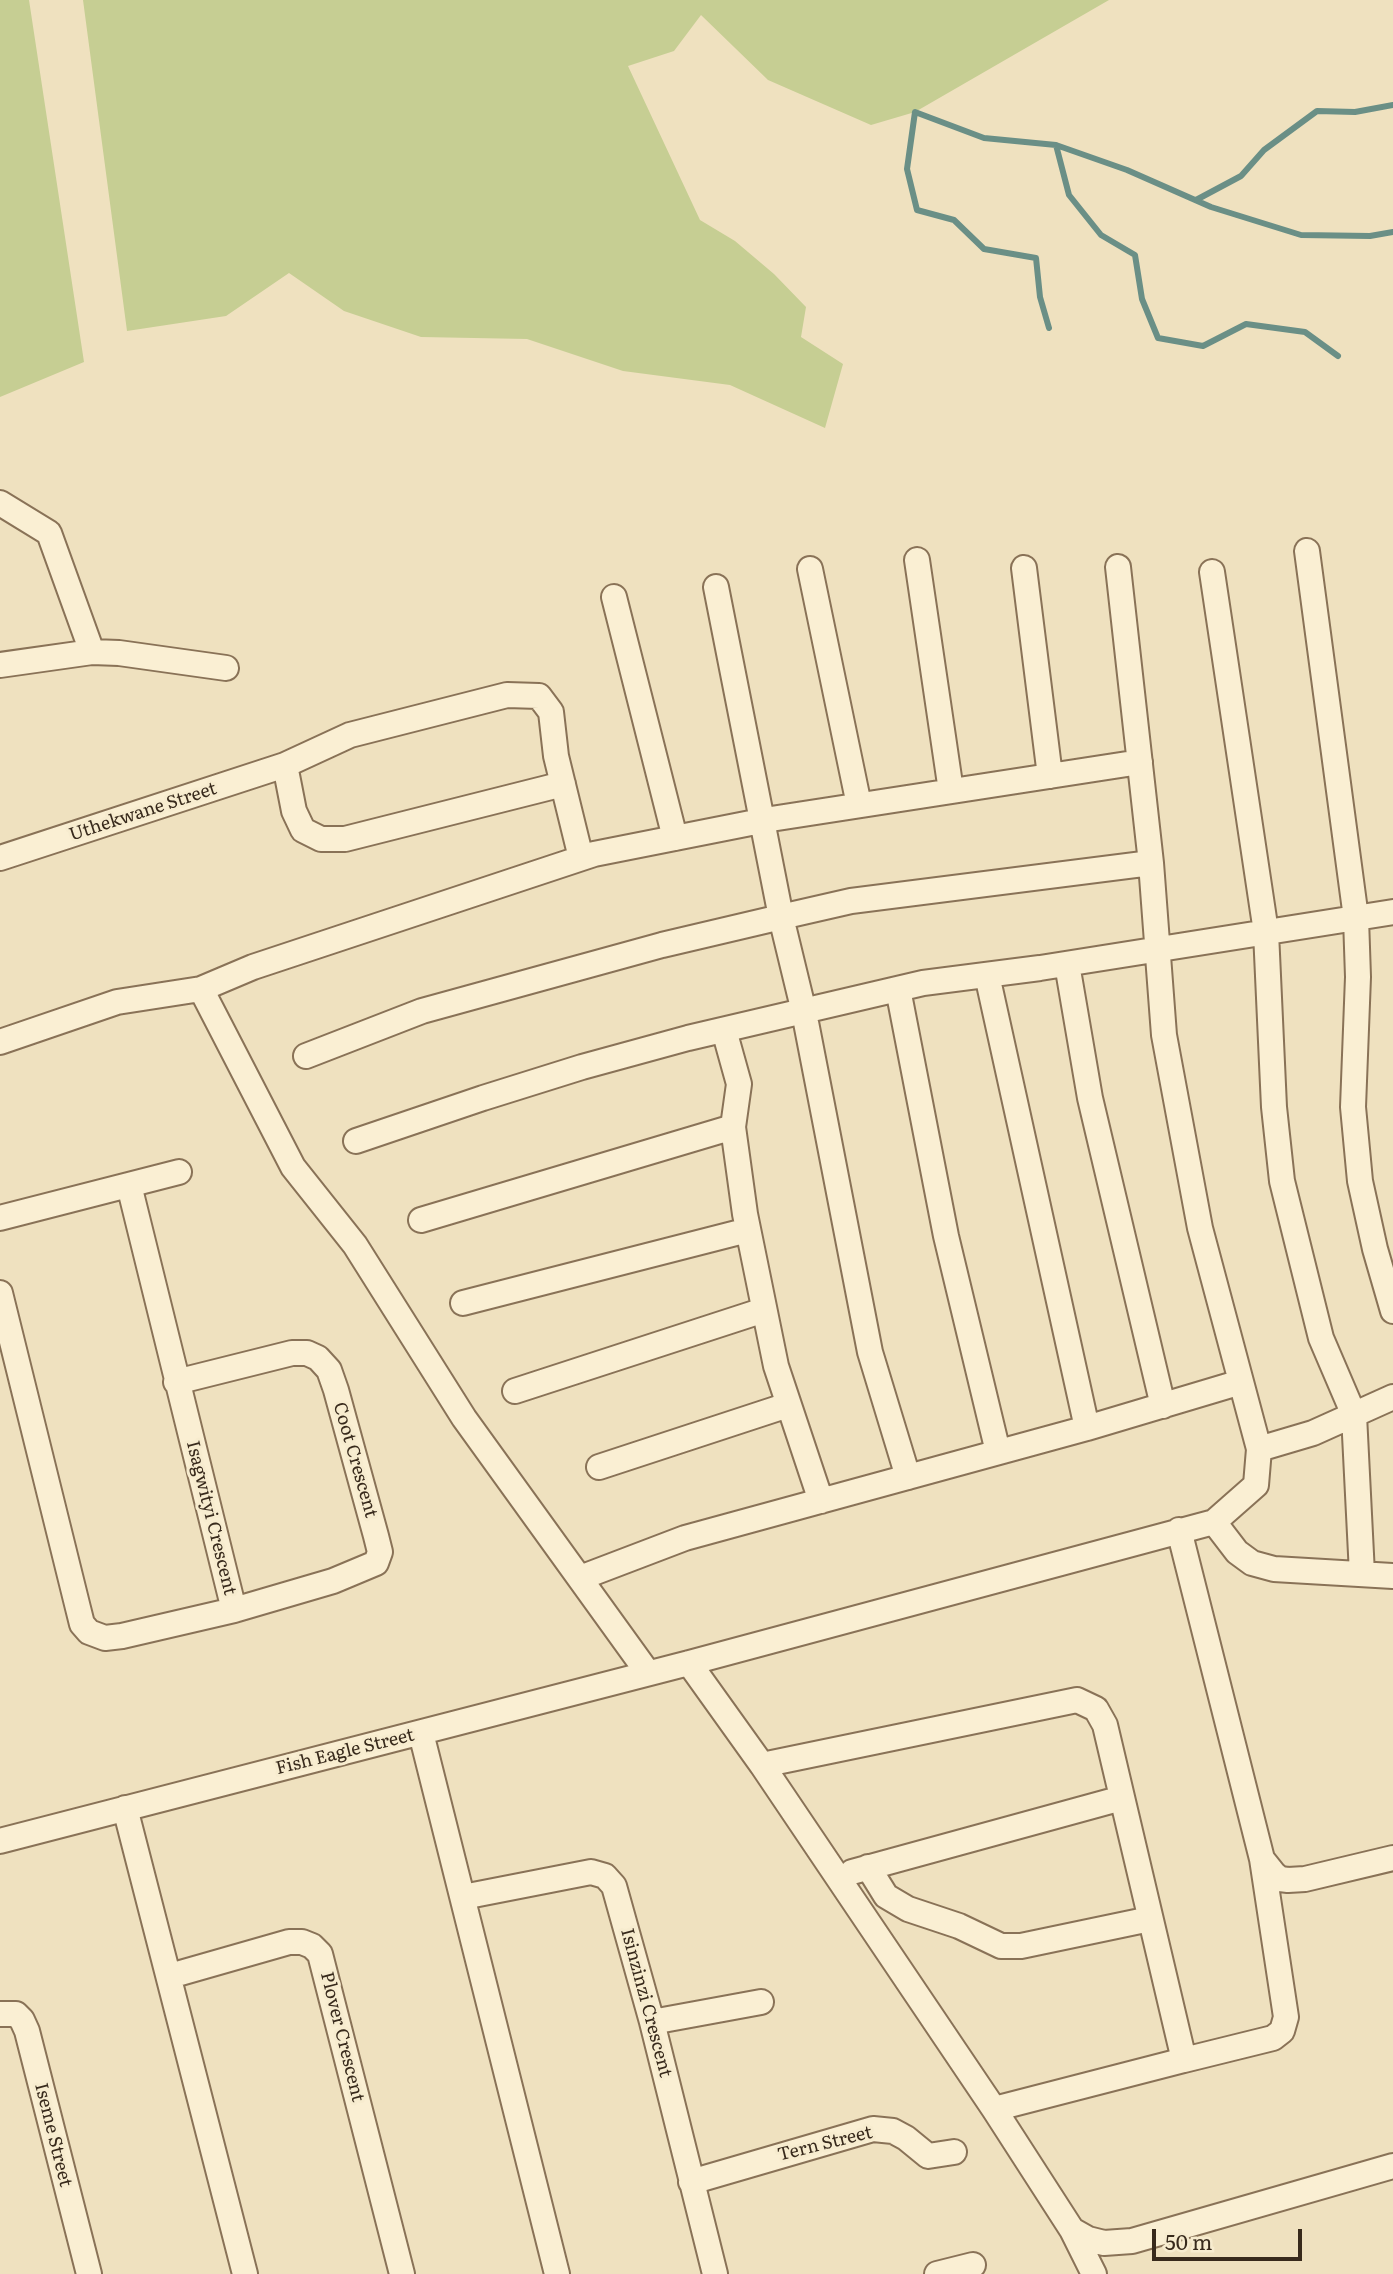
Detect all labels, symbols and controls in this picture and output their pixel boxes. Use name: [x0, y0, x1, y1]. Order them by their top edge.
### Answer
street label: Uthekwane Street: [67, 778, 219, 846]
street label: Coot Crescent: [328, 1400, 382, 1520]
street label: Isagwityi Crescent: [181, 1439, 241, 1597]
street label: Fish Eagle Street: [274, 1724, 416, 1780]
street label: Isinzinzi Crescent: [616, 1926, 676, 2080]
street label: Plover Crescent: [315, 1970, 369, 2104]
street label: Iseme Street: [30, 2081, 76, 2189]
street label: Tern Street: [775, 2122, 875, 2166]
scale bar: [1155, 2214, 1306, 2258]
text: 50 m: [1165, 2225, 1212, 2256]

